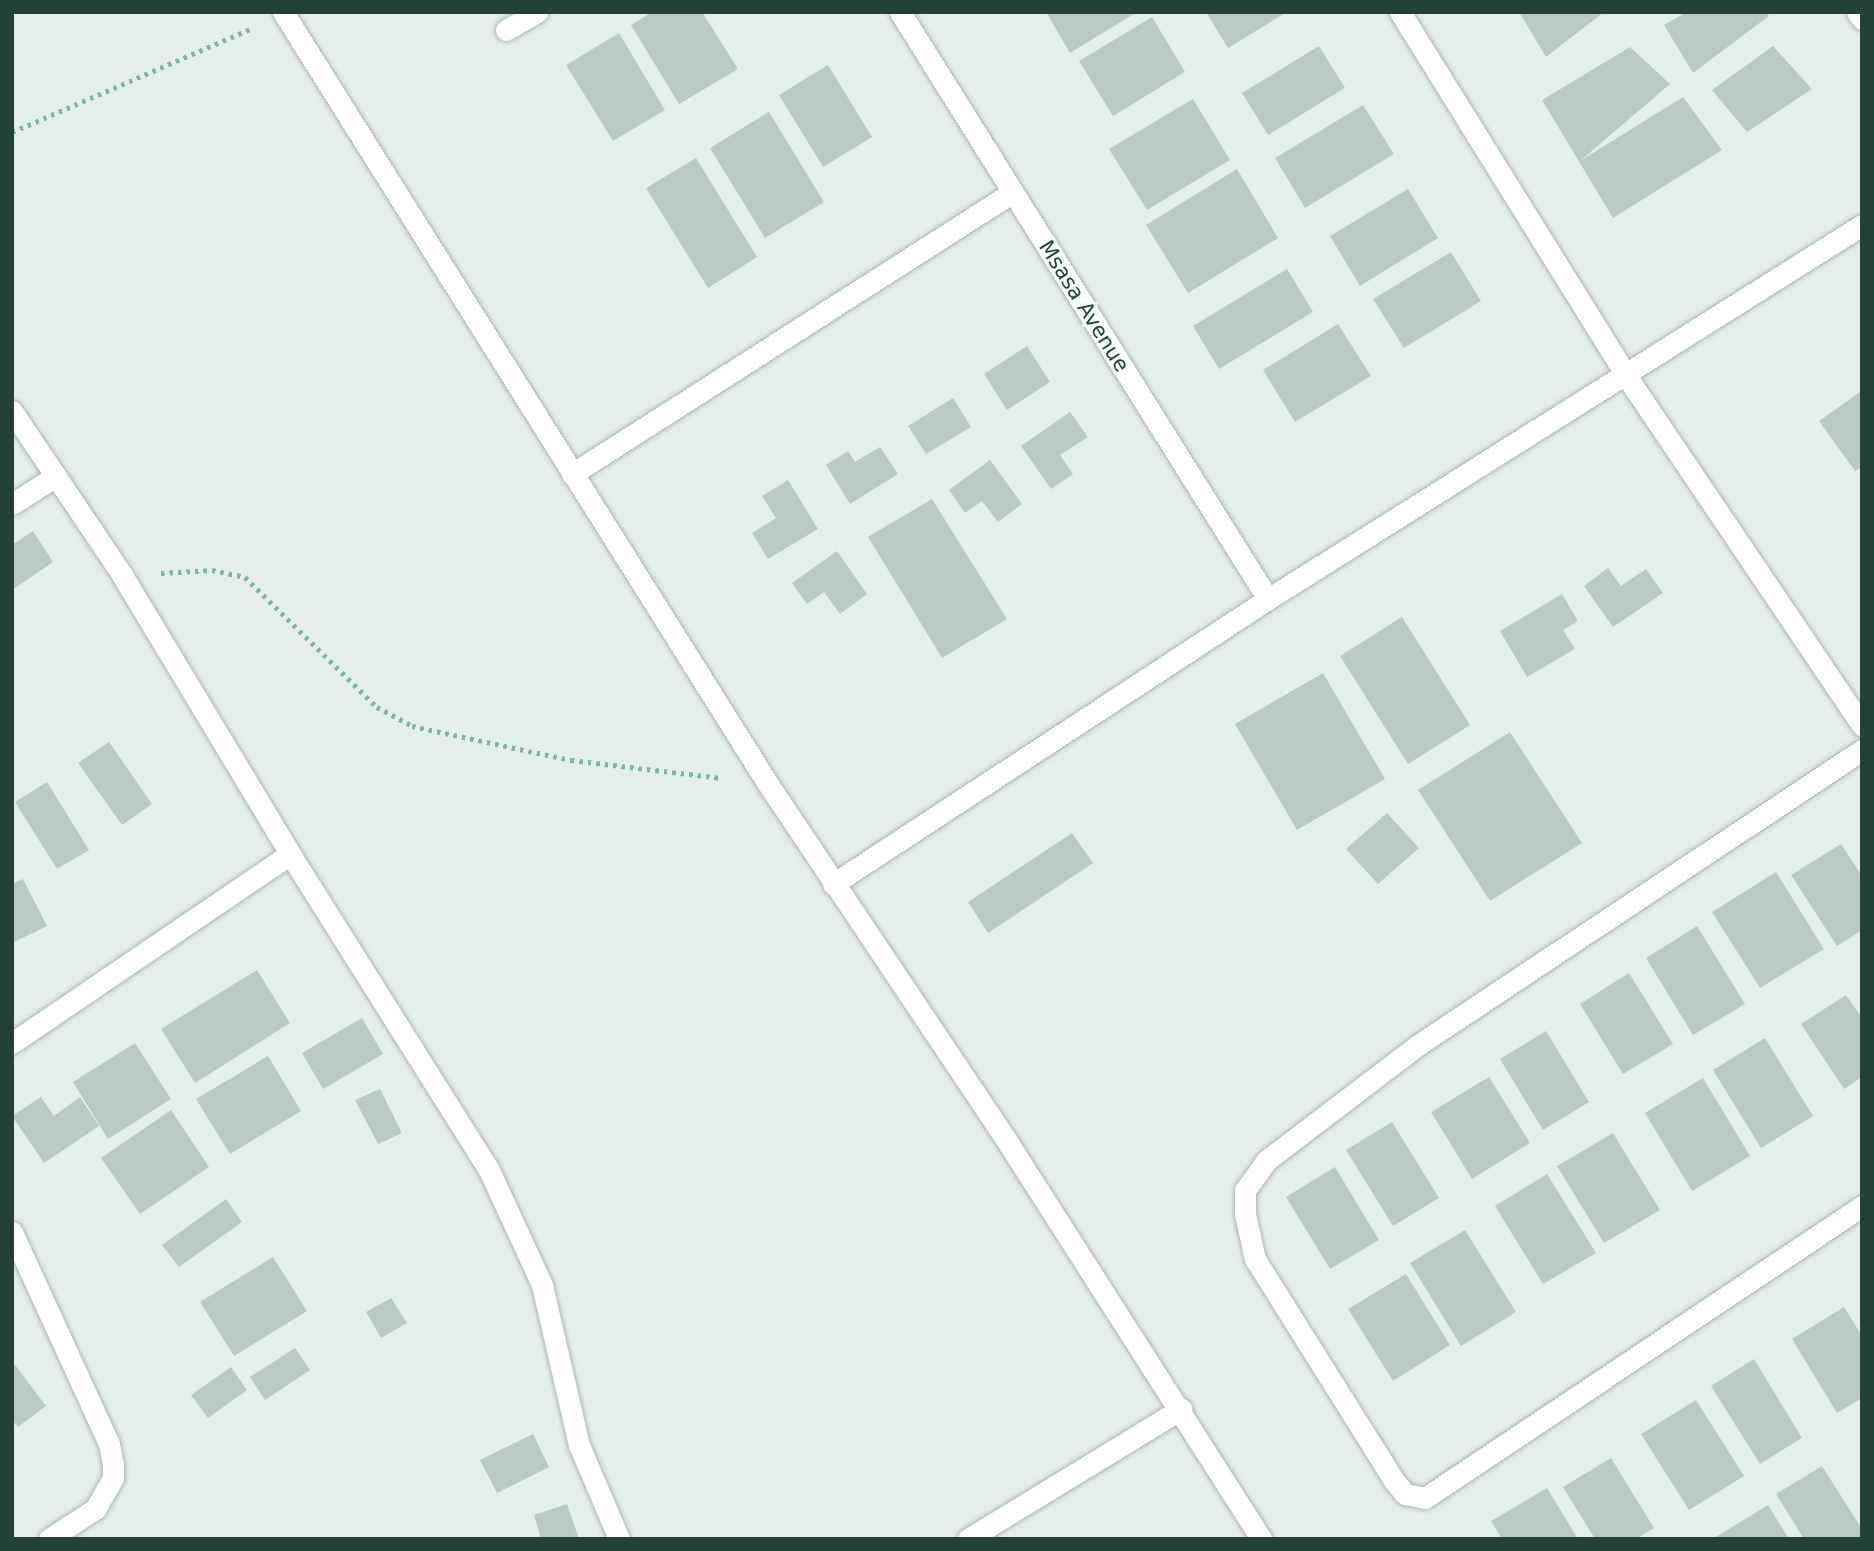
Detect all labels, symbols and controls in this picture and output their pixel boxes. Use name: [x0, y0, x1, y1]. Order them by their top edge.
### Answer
street label: Msasa Avenue: [1033, 236, 1135, 376]

